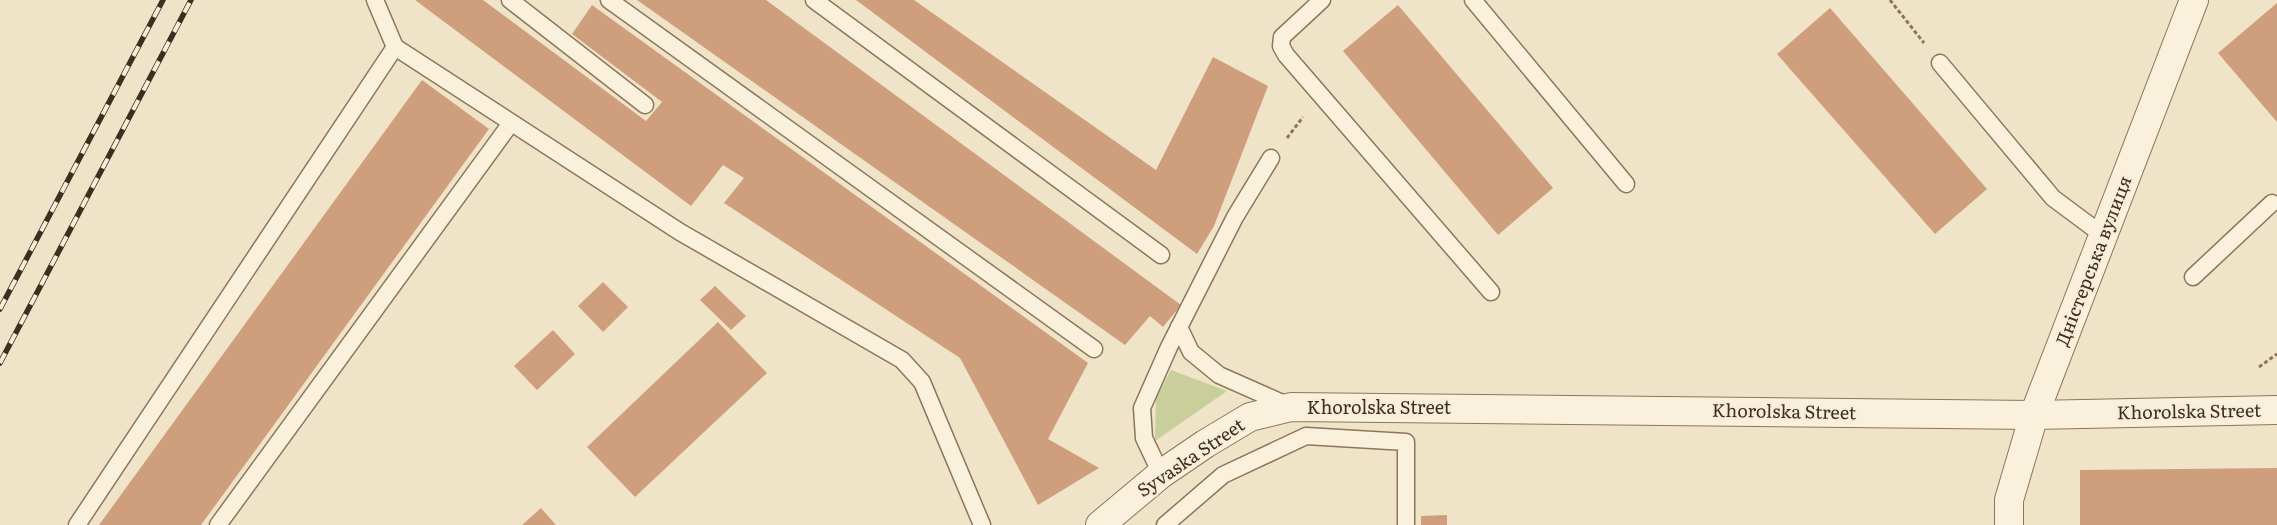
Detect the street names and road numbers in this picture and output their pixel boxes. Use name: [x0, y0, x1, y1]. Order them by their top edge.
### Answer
street label: Дністерська вулиця: [2048, 171, 2138, 350]
street label: Khorolska Street: [1307, 393, 1452, 420]
street label: Khorolska Street: [1712, 396, 1857, 425]
street label: Khorolska Street: [2117, 396, 2262, 425]
street label: Syvaska Street: [1131, 410, 1250, 503]

